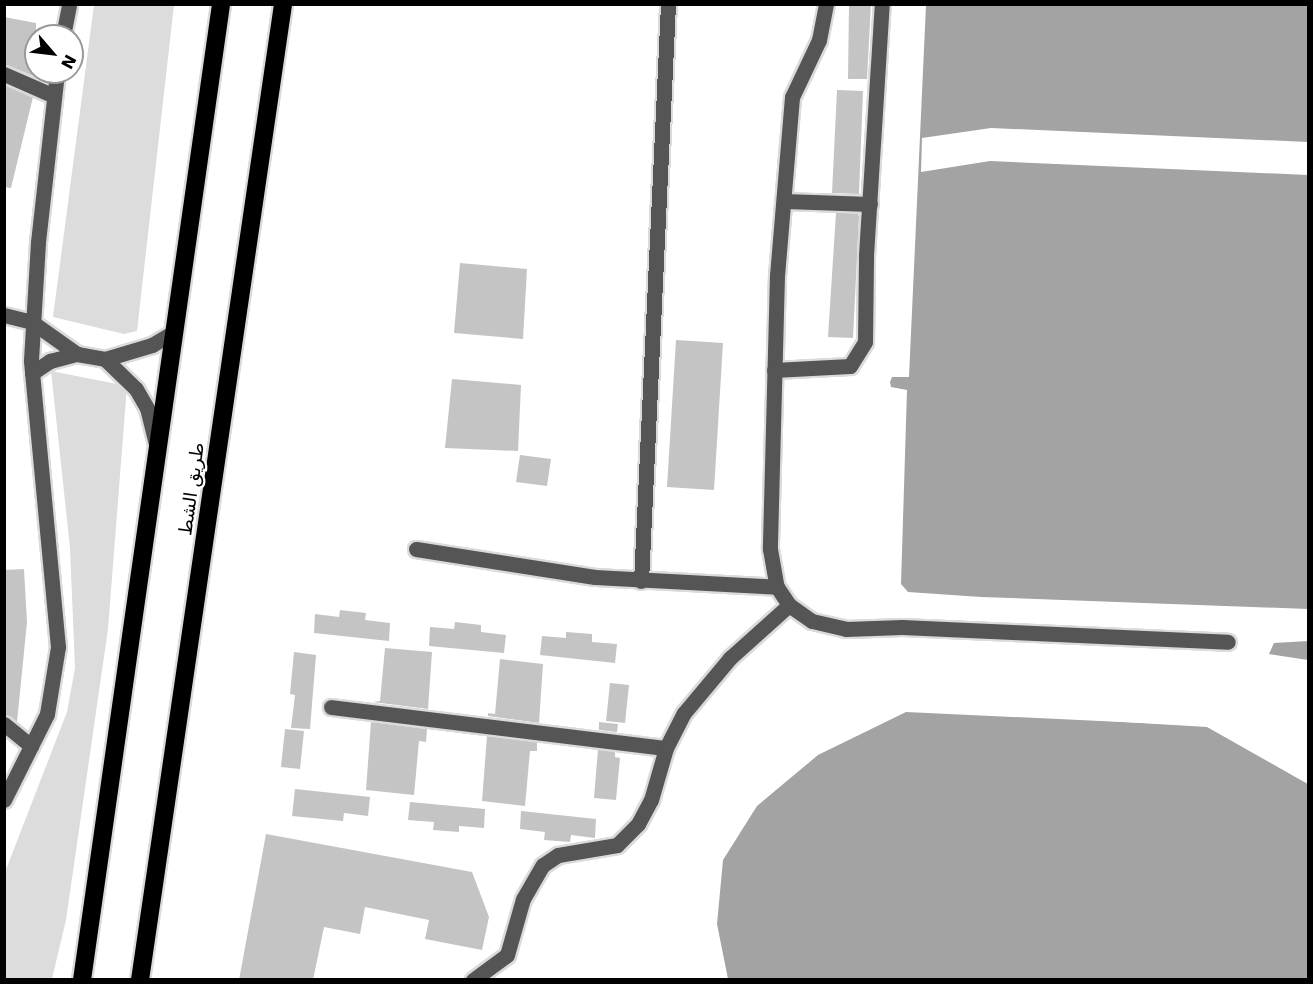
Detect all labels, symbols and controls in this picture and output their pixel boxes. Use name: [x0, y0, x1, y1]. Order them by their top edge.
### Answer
north arrow: [24, 24, 84, 84]
text: N: [57, 51, 80, 72]
street label: طريق الشط: [175, 441, 209, 537]

